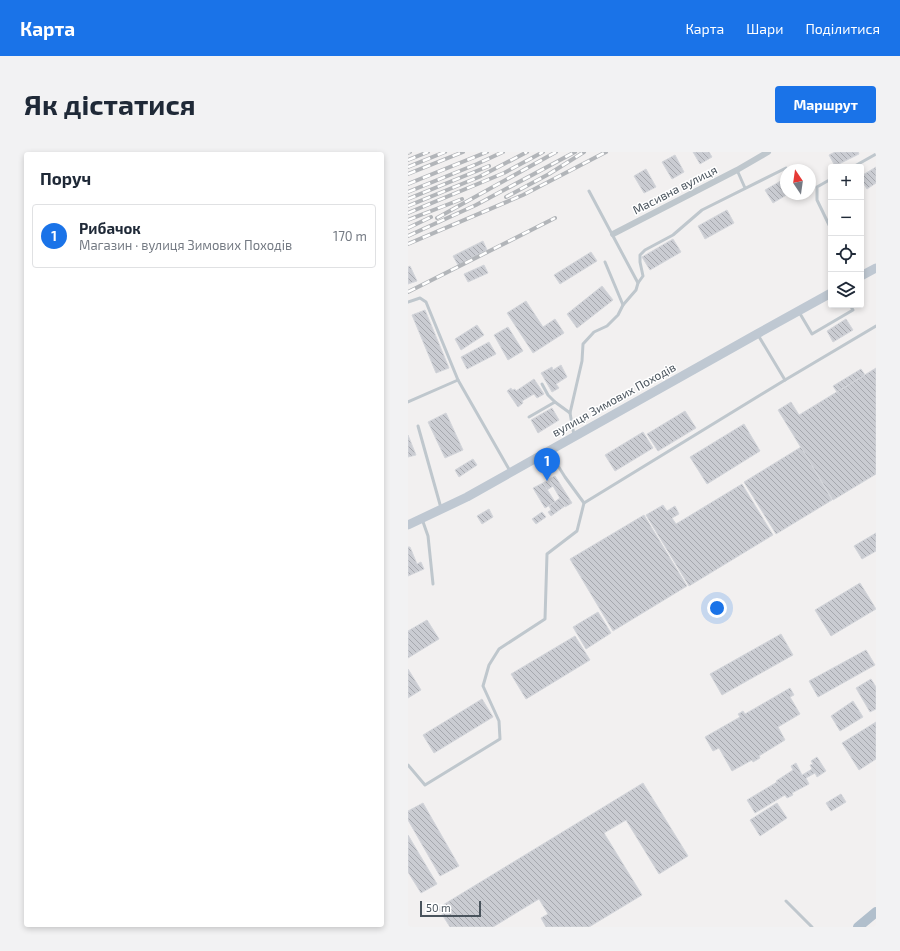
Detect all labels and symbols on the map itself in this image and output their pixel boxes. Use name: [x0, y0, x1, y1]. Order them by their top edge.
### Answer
street label: Масивна вулиця: [630, 162, 720, 217]
north arrow: [780, 164, 816, 200]
street label: вулиця Зимових Походів: [549, 359, 678, 440]
pin: 1: [534, 448, 560, 481]
your location: [707, 598, 727, 618]
scale bar: [420, 899, 481, 918]

